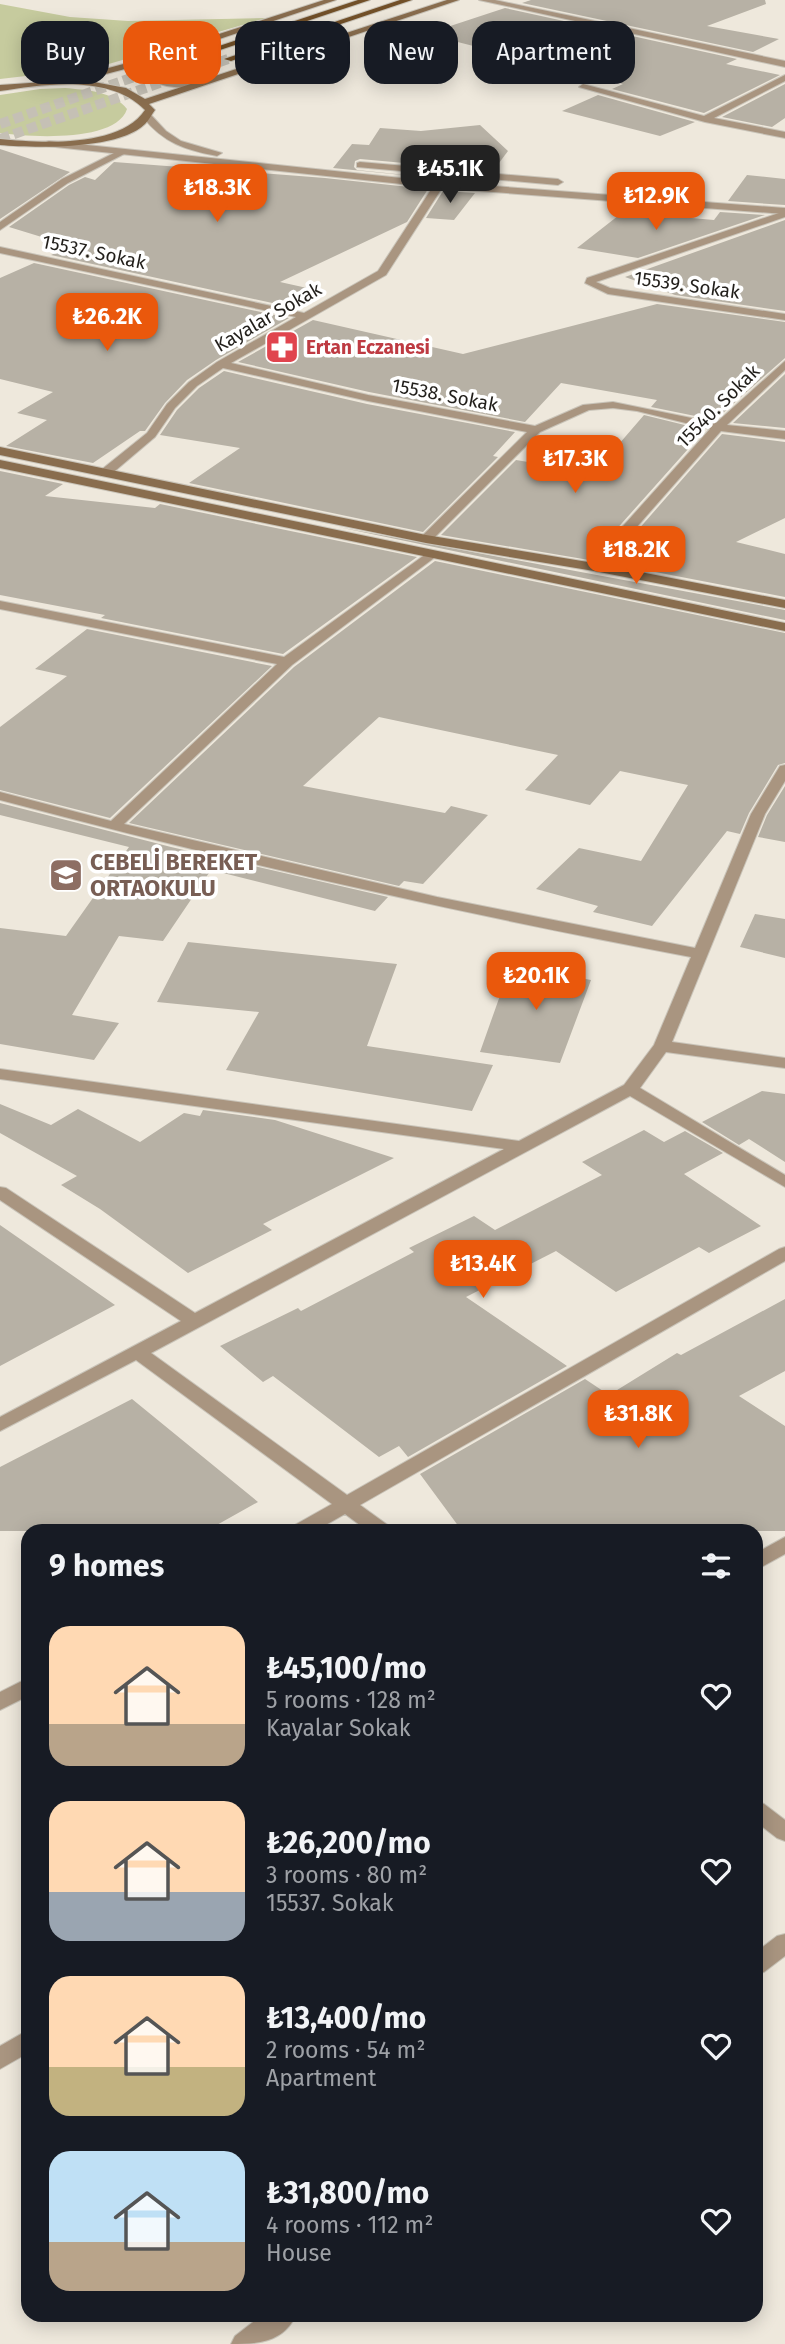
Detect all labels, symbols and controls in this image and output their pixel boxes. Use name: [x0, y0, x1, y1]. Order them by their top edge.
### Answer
chip: Buy: [21, 21, 109, 84]
chip: Rent: [123, 21, 221, 84]
chip: Filters: [235, 21, 350, 84]
chip: New: [364, 21, 458, 84]
chip: Apartment: [472, 21, 635, 84]
pin: ₺45.1K: [393, 146, 507, 205]
text: ₺45.1K: [417, 154, 483, 182]
pin: ₺18.3K: [160, 164, 274, 224]
text: ₺18.3K: [183, 173, 251, 201]
pin: ₺12.9K: [599, 173, 713, 232]
text: ₺12.9K: [623, 181, 689, 209]
street label: 15537. Sokak: [40, 230, 148, 274]
street label: 15539. Sokak: [633, 266, 742, 304]
street label: Kayalar Sokak: [211, 277, 326, 357]
pin: ₺26.2K: [50, 294, 164, 353]
text: ₺26.2K: [72, 302, 142, 330]
pharmacy icon: Ertan Eczanesi: [263, 328, 301, 366]
place label: Ertan Eczanesi: [306, 336, 430, 359]
street label: 15540. Sokak: [672, 359, 765, 452]
street label: 15538. Sokak: [390, 373, 500, 417]
pin: ₺17.3K: [518, 435, 632, 495]
text: ₺17.3K: [542, 444, 608, 472]
pin: ₺18.2K: [579, 526, 693, 586]
text: ₺18.2K: [602, 535, 670, 563]
place label: CEBELİ BEREKET ORTAOKULU: [90, 847, 258, 902]
school or university icon: CEBELİ BEREKET ORTAOKULU: [47, 856, 85, 894]
pin: ₺20.1K: [479, 953, 593, 1012]
text: ₺20.1K: [503, 961, 569, 989]
pin: ₺13.4K: [426, 1240, 540, 1300]
text: ₺13.4K: [450, 1249, 516, 1277]
pin: ₺31.8K: [581, 1390, 695, 1450]
text: ₺31.8K: [604, 1399, 672, 1427]
icon: filters: [697, 1547, 735, 1585]
text: 9 homes: [49, 1548, 164, 1584]
text: ₺45,100/mo: [266, 1650, 427, 1686]
icon: home: [105, 1654, 189, 1738]
icon: heart: [697, 1677, 735, 1715]
text: 5 rooms · 128 m²: [266, 1686, 436, 1714]
text: Kayalar Sokak: [266, 1714, 411, 1742]
text: ₺26,200/mo: [266, 1825, 431, 1861]
icon: home: [105, 1829, 189, 1913]
icon: heart: [697, 1852, 735, 1890]
text: 3 rooms · 80 m²: [266, 1861, 427, 1889]
text: 15537. Sokak: [266, 1889, 394, 1917]
text: ₺13,400/mo: [266, 2000, 426, 2036]
icon: home: [105, 2004, 189, 2088]
icon: heart: [697, 2027, 735, 2065]
text: 2 rooms · 54 m²: [266, 2036, 425, 2064]
text: Apartment: [266, 2064, 376, 2092]
text: ₺31,800/mo: [266, 2175, 429, 2211]
icon: home: [105, 2179, 189, 2263]
icon: heart: [697, 2202, 735, 2240]
text: 4 rooms · 112 m²: [266, 2211, 433, 2239]
text: House: [266, 2239, 332, 2267]

